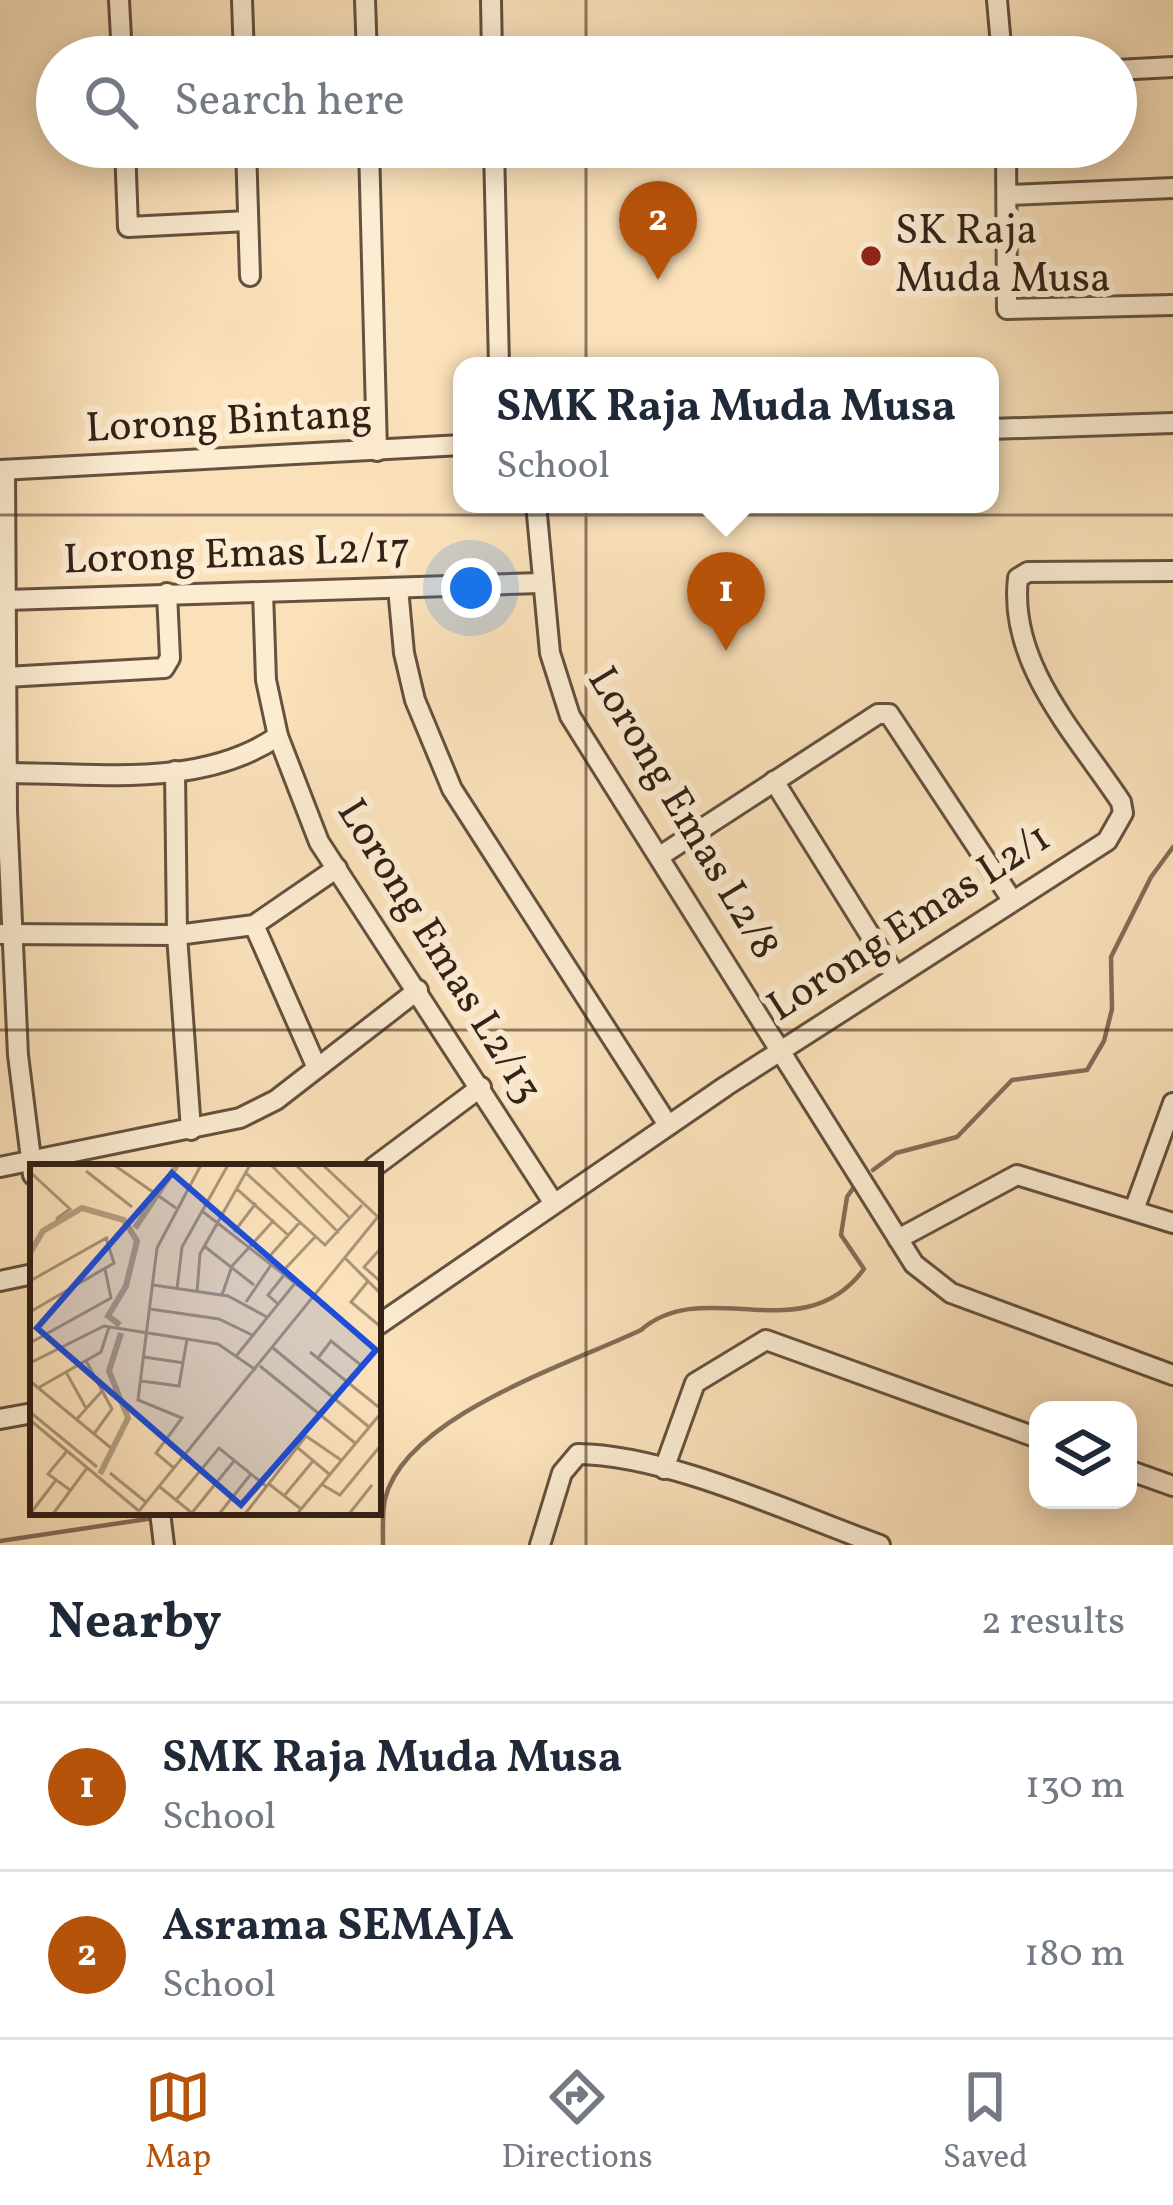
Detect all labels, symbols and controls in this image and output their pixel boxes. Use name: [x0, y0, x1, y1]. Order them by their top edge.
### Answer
search box: [36, 36, 1137, 168]
icon: search: [78, 69, 144, 135]
text: Search here: [174, 71, 405, 134]
pin: 2: [619, 181, 697, 280]
place label: SK Raja Muda Musa: [895, 203, 1111, 310]
marker: SK Raja Muda Musa: [858, 243, 884, 269]
popup: [453, 357, 999, 513]
text: SMK Raja Muda Musa: [496, 377, 956, 440]
street label: Lorong Bintang: [84, 386, 374, 460]
text: School: [496, 440, 610, 494]
street label: Lorong Emas L2/17: [62, 520, 412, 592]
pin: 1: [687, 552, 765, 651]
your location: [441, 558, 501, 618]
street label: Lorong Emas L2/8: [571, 657, 793, 971]
street label: Lorong Emas L2/13: [321, 789, 555, 1115]
street label: Lorong Emas L2/1: [757, 810, 1063, 1038]
inset map: [30, 1164, 381, 1515]
map controls: [1029, 1401, 1137, 1509]
button: layers: [1029, 1401, 1137, 1509]
text: Nearby: [48, 1588, 222, 1659]
text: 2 results: [981, 1596, 1125, 1650]
text: SMK Raja Muda Musa: [162, 1728, 622, 1791]
text: 1: [79, 1760, 95, 1814]
text: 130 m: [1025, 1760, 1125, 1814]
text: School: [162, 1791, 276, 1845]
text: Asrama SEMAJA: [162, 1896, 514, 1959]
text: 2: [77, 1928, 97, 1982]
text: 180 m: [1024, 1928, 1125, 1982]
text: School: [162, 1959, 276, 2013]
tab: Map: [145, 2064, 211, 2182]
tab: Directions: [501, 2064, 653, 2182]
tab: Saved: [943, 2064, 1028, 2182]

